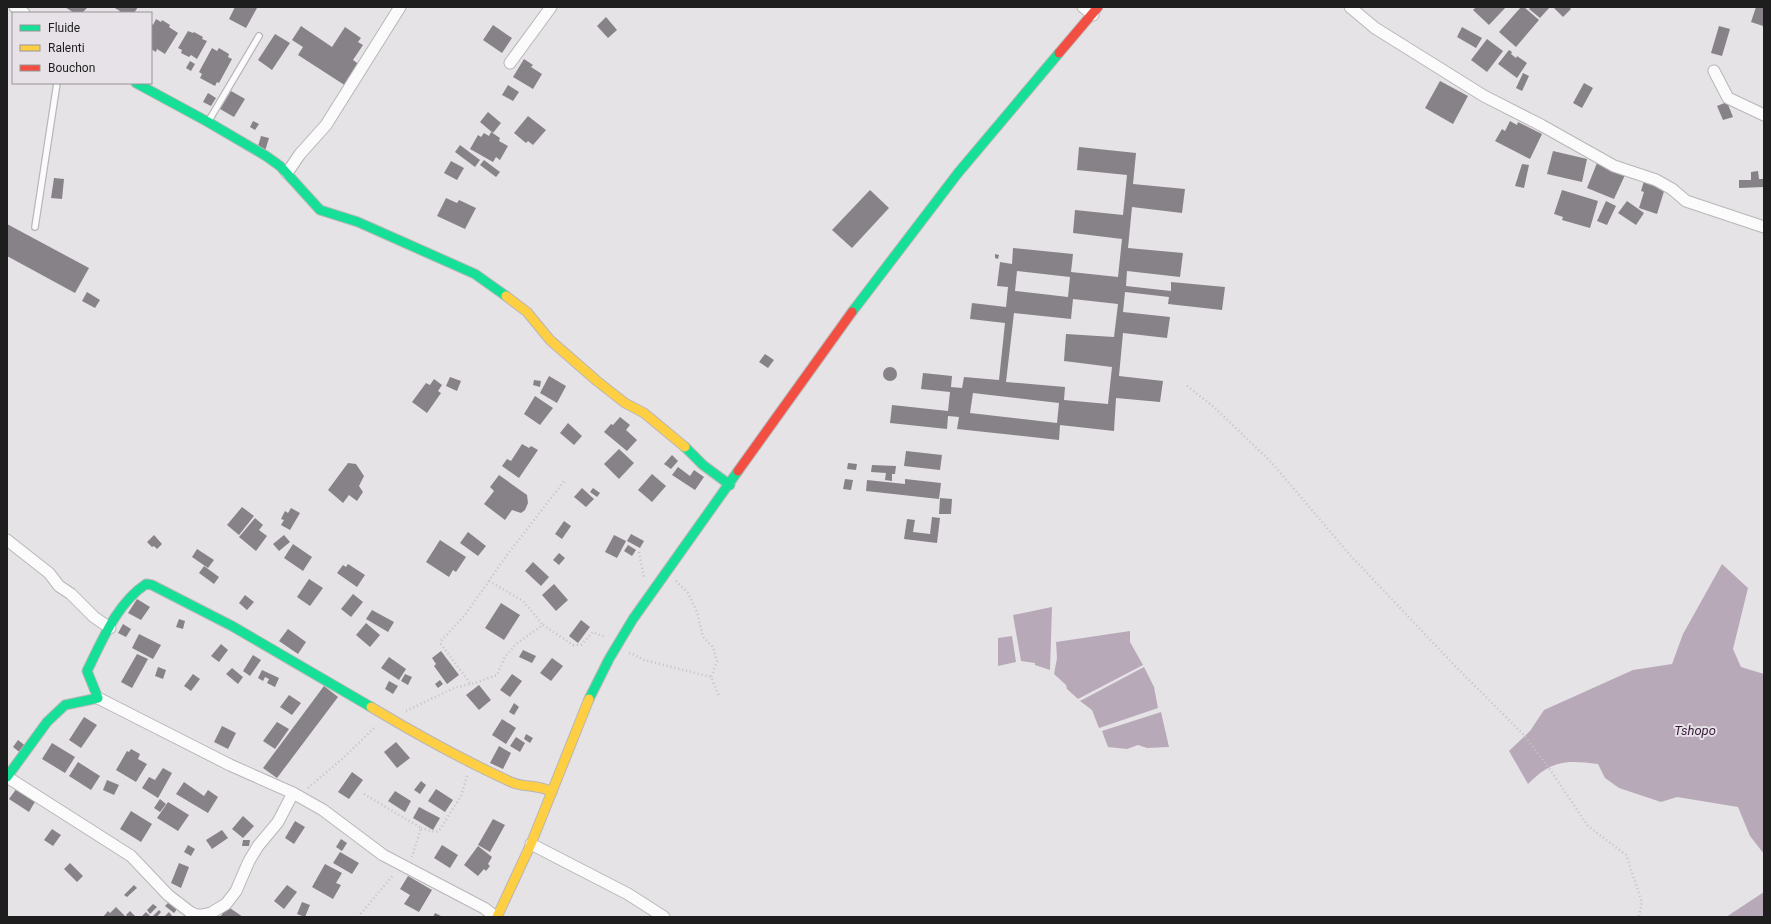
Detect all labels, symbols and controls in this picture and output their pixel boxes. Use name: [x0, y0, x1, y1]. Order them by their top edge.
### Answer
legend: [12, 12, 152, 84]
text: Fluide: [48, 21, 80, 35]
text: Ralenti: [48, 41, 85, 55]
text: Bouchon: [48, 61, 95, 75]
water label: Tshopo: [1674, 723, 1716, 738]

